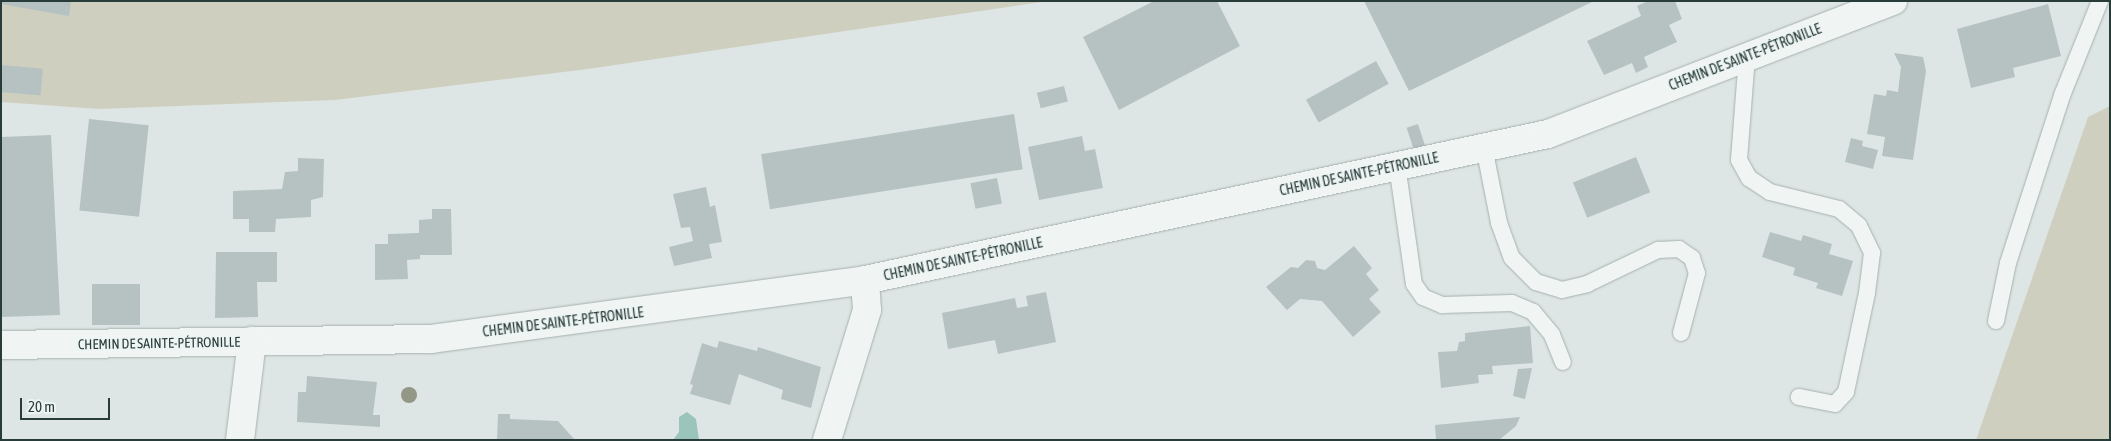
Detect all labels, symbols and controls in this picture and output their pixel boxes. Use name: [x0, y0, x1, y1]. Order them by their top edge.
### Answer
street label: CHEMIN DE SAINTE-PÉTRONILLE: [1666, 20, 1824, 94]
street label: CHEMIN DE SAINTE-PÉTRONILLE: [1278, 149, 1440, 199]
street label: CHEMIN DE SAINTE-PÉTRONILLE: [882, 234, 1044, 284]
street label: CHEMIN DE SAINTE-PÉTRONILLE: [482, 304, 644, 340]
street label: CHEMIN DE SAINTE-PÉTRONILLE: [78, 333, 240, 353]
scale bar: [22, 388, 112, 420]
text: 20 m: [28, 398, 55, 415]

